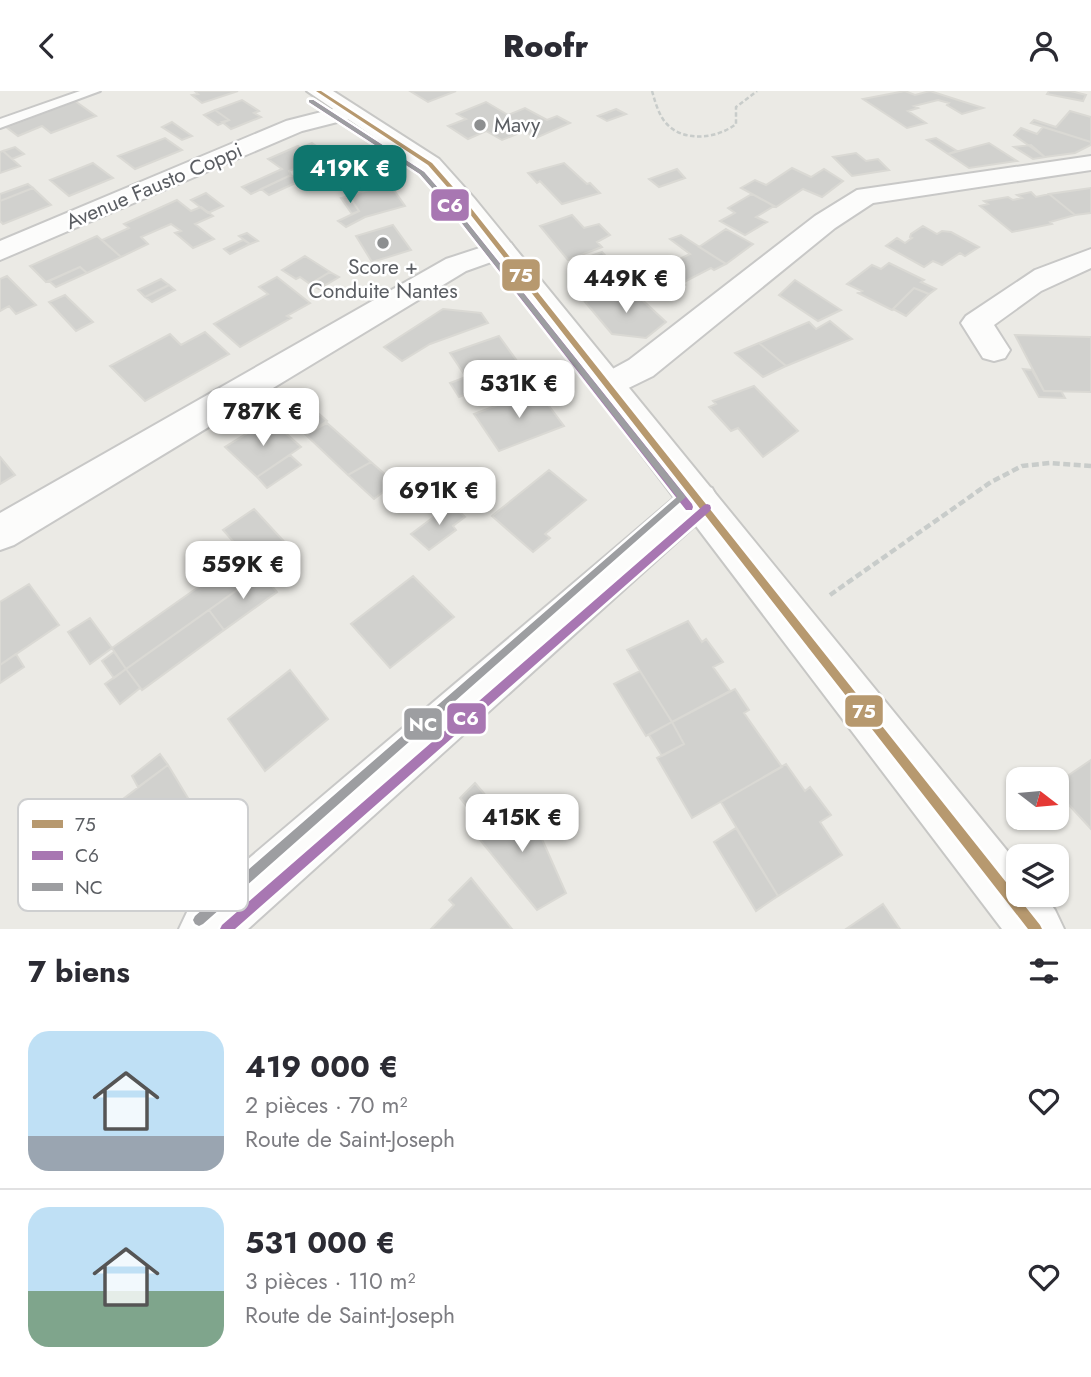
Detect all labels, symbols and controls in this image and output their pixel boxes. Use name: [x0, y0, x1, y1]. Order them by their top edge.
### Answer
text: Roofr: [503, 23, 588, 69]
icon: back: [28, 27, 66, 65]
icon: person: [1025, 27, 1063, 65]
place label: Mavy: [494, 110, 541, 140]
marker: Mavy: [472, 117, 488, 133]
street label: Avenue Fausto Coppi: [61, 135, 247, 237]
pin: 419K €: [293, 145, 407, 205]
text: 419K €: [309, 151, 391, 185]
line badge: C6: [430, 188, 470, 222]
text: C6: [437, 192, 463, 219]
marker: Score + Conduite Nantes: [375, 235, 391, 251]
place label: Score + Conduite Nantes: [308, 252, 458, 306]
pin: 449K €: [569, 255, 683, 315]
line badge: 75: [501, 258, 541, 292]
text: 449K €: [583, 261, 669, 295]
text: 75: [509, 262, 533, 289]
pin: 531K €: [462, 361, 576, 420]
text: 531K €: [480, 366, 558, 400]
pin: 787K €: [206, 389, 320, 448]
text: 787K €: [223, 394, 303, 428]
pin: 691K €: [382, 467, 496, 527]
text: 691K €: [399, 473, 479, 507]
pin: 559K €: [186, 541, 300, 601]
text: 559K €: [201, 547, 285, 581]
line badge: 75: [844, 694, 884, 728]
text: 75: [852, 698, 876, 725]
line badge: C6: [446, 702, 487, 735]
text: C6: [453, 705, 479, 732]
line badge: NC: [403, 707, 443, 741]
text: NC: [409, 711, 437, 738]
north arrow: [1006, 767, 1069, 829]
map controls: [1006, 767, 1069, 907]
pin: 415K €: [465, 795, 579, 854]
legend: [18, 799, 248, 911]
text: 415K €: [482, 800, 562, 834]
text: 75: [75, 811, 96, 838]
text: C6: [75, 842, 99, 869]
button: layers: [1006, 844, 1069, 907]
text: NC: [75, 874, 103, 901]
text: 7 biens: [28, 950, 130, 993]
icon: filters: [1025, 952, 1063, 990]
text: 419 000 €: [245, 1045, 399, 1088]
icon: home: [84, 1059, 168, 1143]
icon: heart: [1025, 1082, 1063, 1120]
text: 2 pièces · 70 m²: [245, 1088, 407, 1122]
text: Route de Saint-Joseph: [245, 1122, 455, 1156]
text: 531 000 €: [245, 1221, 395, 1264]
icon: home: [84, 1235, 168, 1319]
icon: heart: [1025, 1258, 1063, 1296]
text: 3 pièces · 110 m²: [245, 1264, 416, 1298]
text: Route de Saint-Joseph: [245, 1298, 455, 1332]

